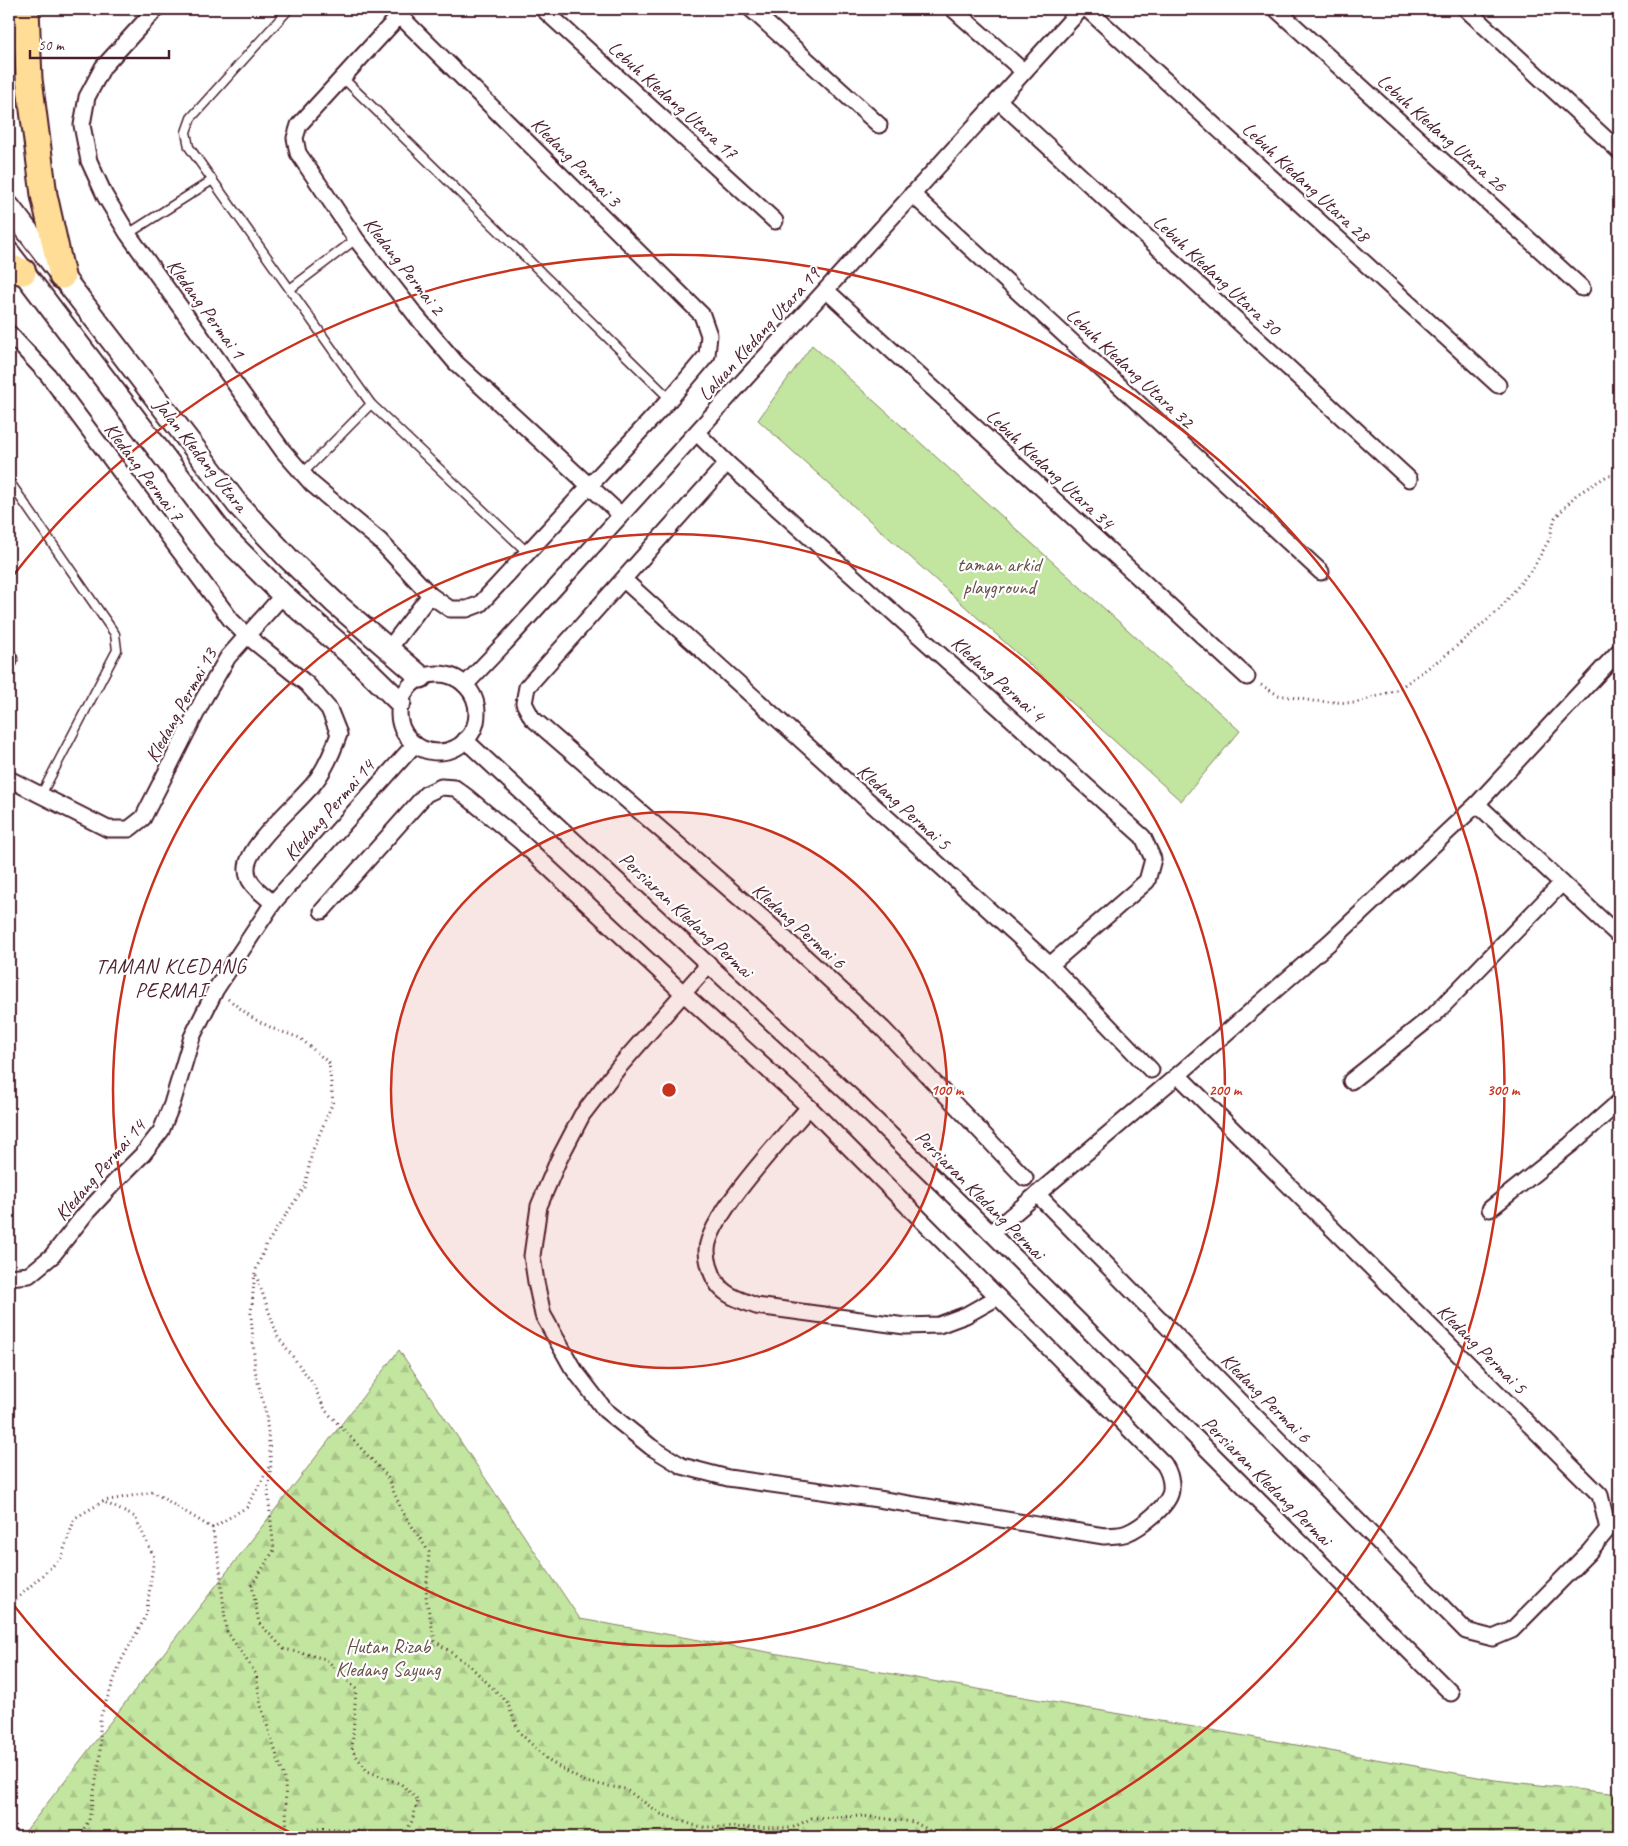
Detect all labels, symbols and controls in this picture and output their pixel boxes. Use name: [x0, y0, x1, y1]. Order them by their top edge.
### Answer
scale bar: [30, 28, 169, 60]
street label: Lebuh Kledang Utara 17: [603, 35, 744, 165]
text: 50 m: [38, 36, 65, 55]
street label: Lebuh Kledang Utara 26: [1372, 68, 1513, 198]
street label: Kledang Permai 3: [526, 112, 628, 214]
street label: Lebuh Kledang Utara 28: [1237, 116, 1377, 249]
street label: Lebuh Kledang Utara 30: [1148, 209, 1288, 342]
street label: Kledang Permai 2: [358, 212, 451, 322]
street label: Kledang Permai 1: [161, 254, 251, 365]
street label: Laluan Kledang Utara 19: [693, 261, 827, 406]
street label: Lebuh Kledang Utara 32: [1061, 302, 1201, 435]
street label: Jalan Kledang Utara: [148, 392, 254, 518]
street label: Lebuh Kledang Utara 34: [981, 403, 1121, 536]
street label: Kledang Permai 7: [99, 418, 190, 527]
park label: taman arkid playground: [957, 552, 1044, 600]
street label: Kledang Permai 4: [946, 630, 1051, 729]
street label: Kledang Permai 13: [139, 642, 224, 766]
street label: Kledang Permai 14: [278, 753, 381, 866]
street label: Kledang Permai 5: [852, 758, 957, 856]
street label: Persiaran Kledang Permai: [614, 847, 760, 985]
street label: Kledang Permai 6: [747, 877, 852, 975]
district label: TAMAN KLEDANG PERMAI: [96, 953, 248, 1003]
centre of rings: [660, 1081, 678, 1099]
text: 100 m: [931, 1081, 965, 1100]
text: 200 m: [1209, 1081, 1243, 1100]
text: 300 m: [1487, 1081, 1521, 1100]
street label: Kledang Permai 14: [49, 1113, 152, 1226]
street label: Persiaran Kledang Permai: [910, 1125, 1052, 1267]
street label: Kledang Permai 5: [1432, 1299, 1533, 1400]
street label: Kledang Permai 6: [1216, 1348, 1317, 1449]
street label: Persiaran Kledang Permai: [1197, 1411, 1339, 1553]
park label: Hutan Rizab Kledang Sayung: [335, 1634, 441, 1682]

